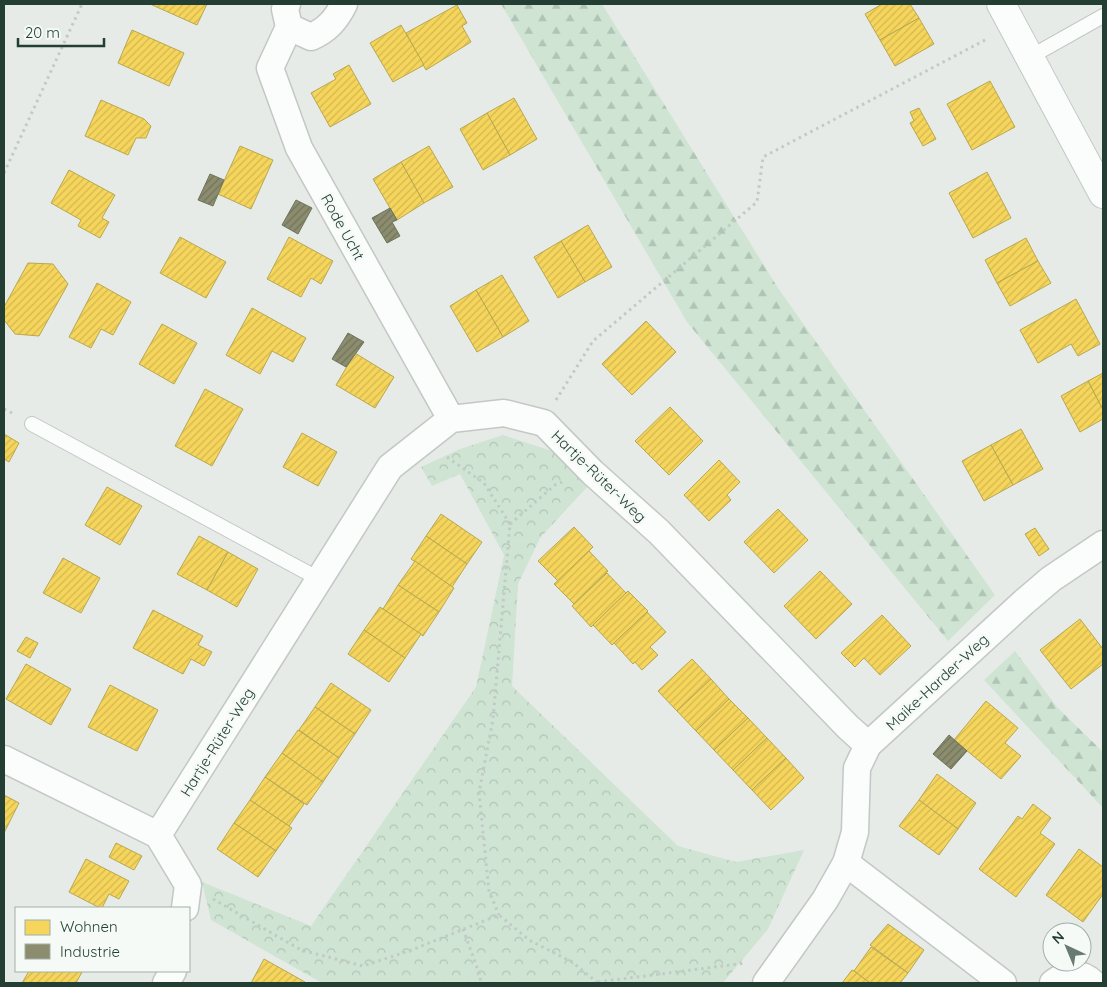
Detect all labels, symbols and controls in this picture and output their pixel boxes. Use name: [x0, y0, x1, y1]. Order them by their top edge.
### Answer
scale bar: [18, 15, 104, 47]
text: 20 m: [25, 23, 60, 42]
street label: Rode Ucht: [317, 191, 369, 263]
street label: Hartje-Rüter-Weg: [548, 426, 650, 526]
street label: Maike-Harder-Weg: [882, 630, 992, 734]
street label: Hartje-Rüter-Weg: [176, 684, 258, 800]
legend: [15, 907, 190, 972]
text: Wohnen: [60, 917, 118, 936]
north arrow: [1042, 922, 1092, 972]
text: N: [1048, 928, 1068, 948]
text: Industrie: [60, 942, 120, 961]

